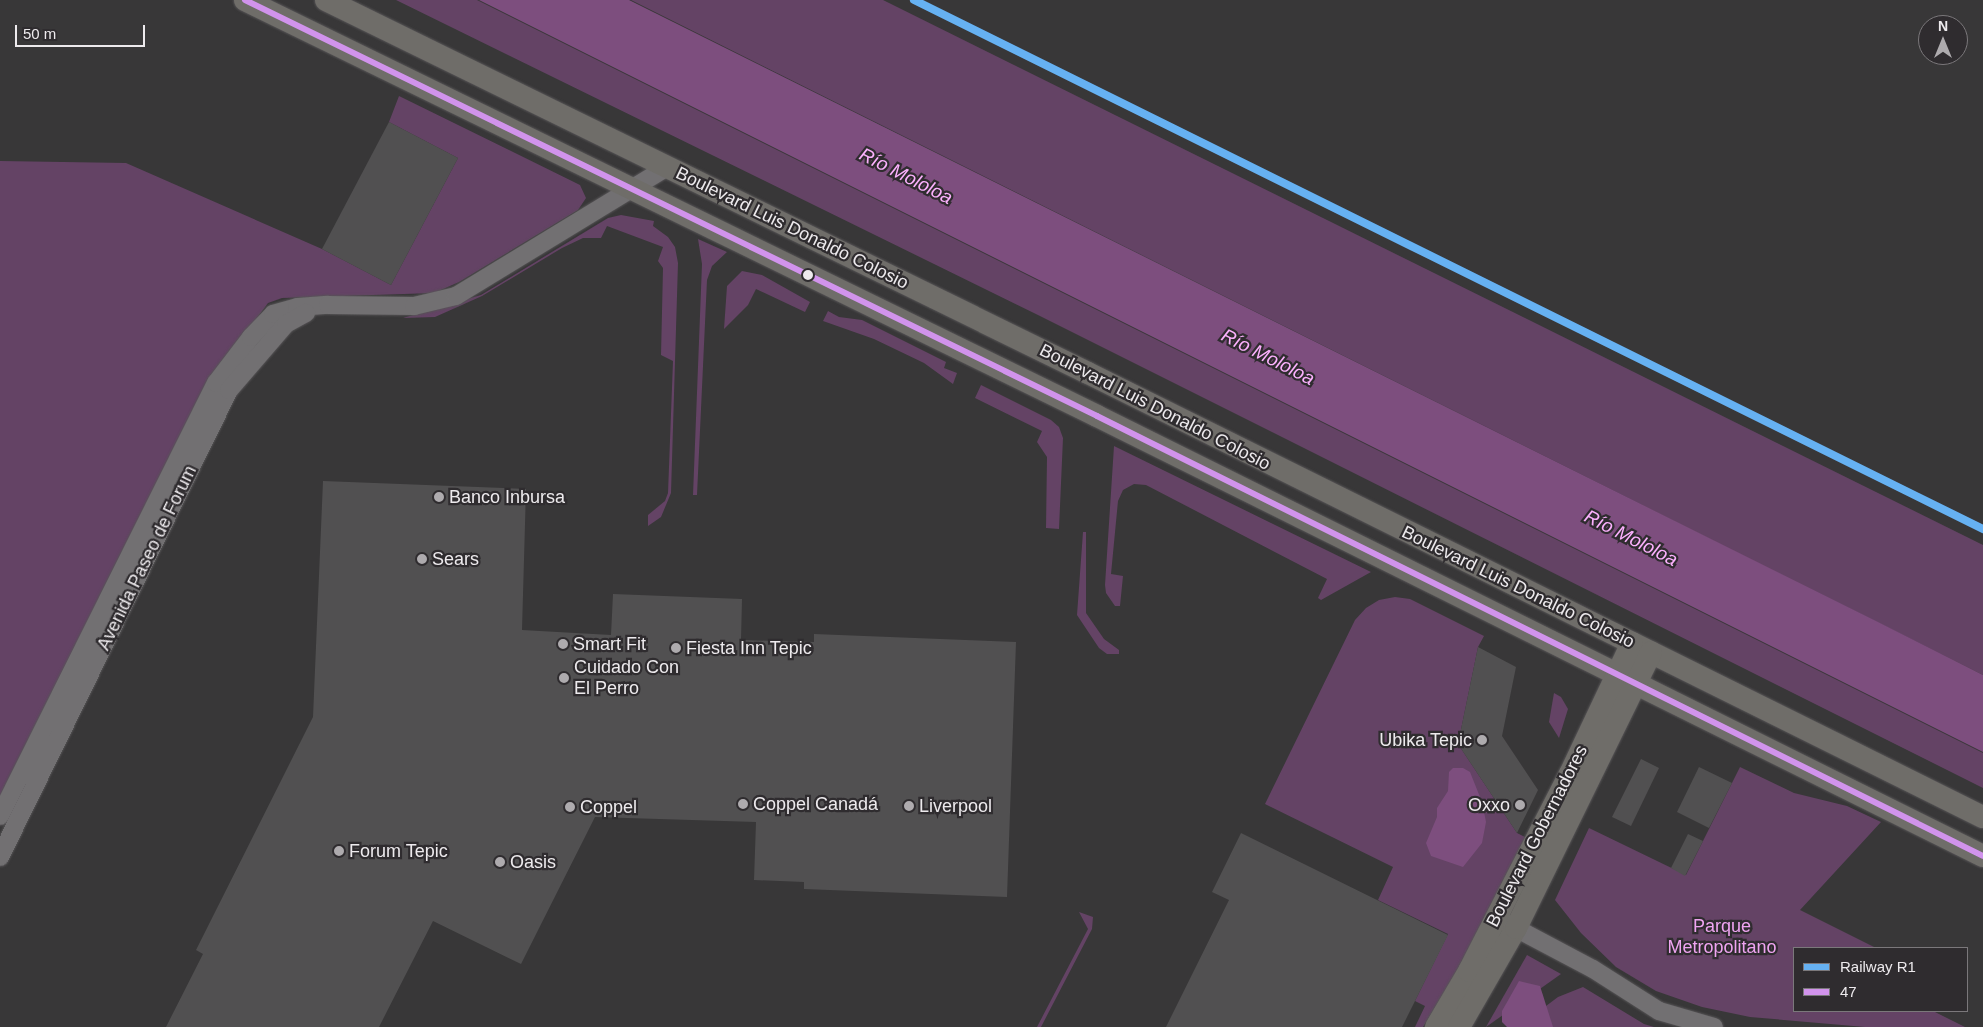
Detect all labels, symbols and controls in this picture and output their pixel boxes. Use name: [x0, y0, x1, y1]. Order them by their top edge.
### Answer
scale bar: [18, 15, 148, 47]
north arrow: [1918, 15, 1968, 65]
text: N: [1938, 18, 1948, 34]
text: 50 m: [23, 25, 56, 42]
water label: Río Mololoa: [856, 143, 956, 209]
street label: Boulevard Luis Donaldo Colosio: [672, 162, 912, 294]
unlabelled marker: [803, 270, 813, 280]
water label: Río Mololoa: [1218, 324, 1318, 390]
street label: Boulevard Luis Donaldo Colosio: [1036, 339, 1274, 475]
street label: Avenida Paseo de Forum: [93, 462, 201, 654]
place label: Banco Inbursa: [449, 486, 565, 508]
marker: Banco Inbursa: [433, 491, 445, 503]
water label: Río Mololoa: [1581, 505, 1681, 571]
street label: Boulevard Luis Donaldo Colosio: [1398, 521, 1638, 653]
place label: Sears: [432, 548, 479, 570]
marker: Sears: [416, 553, 428, 565]
place label: Smart Fit: [573, 633, 646, 655]
place label: Fiesta Inn Tepic: [686, 637, 812, 659]
marker: Smart Fit: [557, 638, 569, 650]
marker: Fiesta Inn Tepic: [670, 642, 682, 654]
place label: Cuidado Con El Perro: [574, 657, 679, 700]
marker: Cuidado Con El Perro: [558, 672, 570, 684]
place label: Ubika Tepic: [1379, 729, 1472, 751]
marker: Ubika Tepic: [1476, 734, 1488, 746]
street label: Boulevard Gobernadores: [1482, 741, 1592, 931]
place label: Coppel Canadá: [753, 793, 878, 815]
place label: Oxxo: [1468, 794, 1510, 816]
place label: Liverpool: [919, 795, 992, 817]
place label: Coppel: [580, 796, 637, 818]
marker: Coppel Canadá: [737, 798, 749, 810]
marker: Oxxo: [1514, 799, 1526, 811]
marker: Liverpool: [903, 800, 915, 812]
marker: Coppel: [564, 801, 576, 813]
place label: Forum Tepic: [349, 840, 448, 862]
marker: Forum Tepic: [333, 845, 345, 857]
place label: Oasis: [510, 851, 556, 873]
marker: Oasis: [494, 856, 506, 868]
park label: Parque Metropolitano: [1667, 916, 1777, 959]
legend: [1793, 947, 1968, 1012]
text: Railway R1: [1840, 958, 1916, 975]
text: 47: [1840, 983, 1857, 1000]

